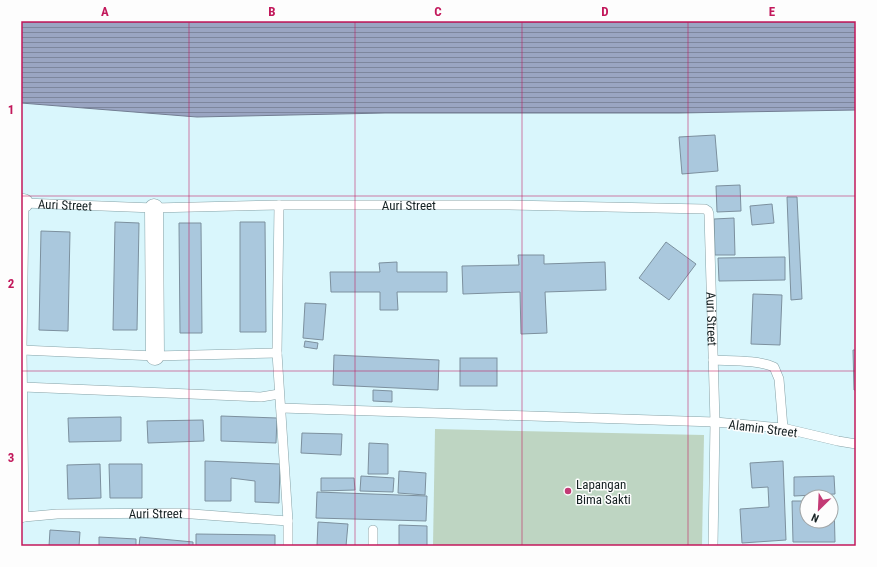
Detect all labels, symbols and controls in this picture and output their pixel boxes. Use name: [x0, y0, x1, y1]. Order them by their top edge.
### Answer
text: A: [101, 4, 109, 19]
text: B: [268, 4, 276, 19]
text: C: [434, 4, 442, 19]
text: D: [601, 4, 609, 19]
text: E: [769, 4, 776, 19]
text: 1: [8, 102, 14, 117]
street label: Auri Street: [38, 197, 92, 214]
street label: Auri Street: [382, 198, 436, 213]
text: 2: [8, 276, 15, 291]
street label: Auri Street: [703, 292, 720, 346]
street label: Alamin Street: [728, 417, 798, 440]
text: 3: [8, 450, 14, 465]
place label: Lapangan Bima Sakti: [576, 477, 631, 507]
marker: Lapangan Bima Sakti: [563, 486, 573, 496]
north arrow: [799, 489, 839, 529]
street label: Auri Street: [129, 506, 183, 521]
text: N: [809, 510, 821, 525]

